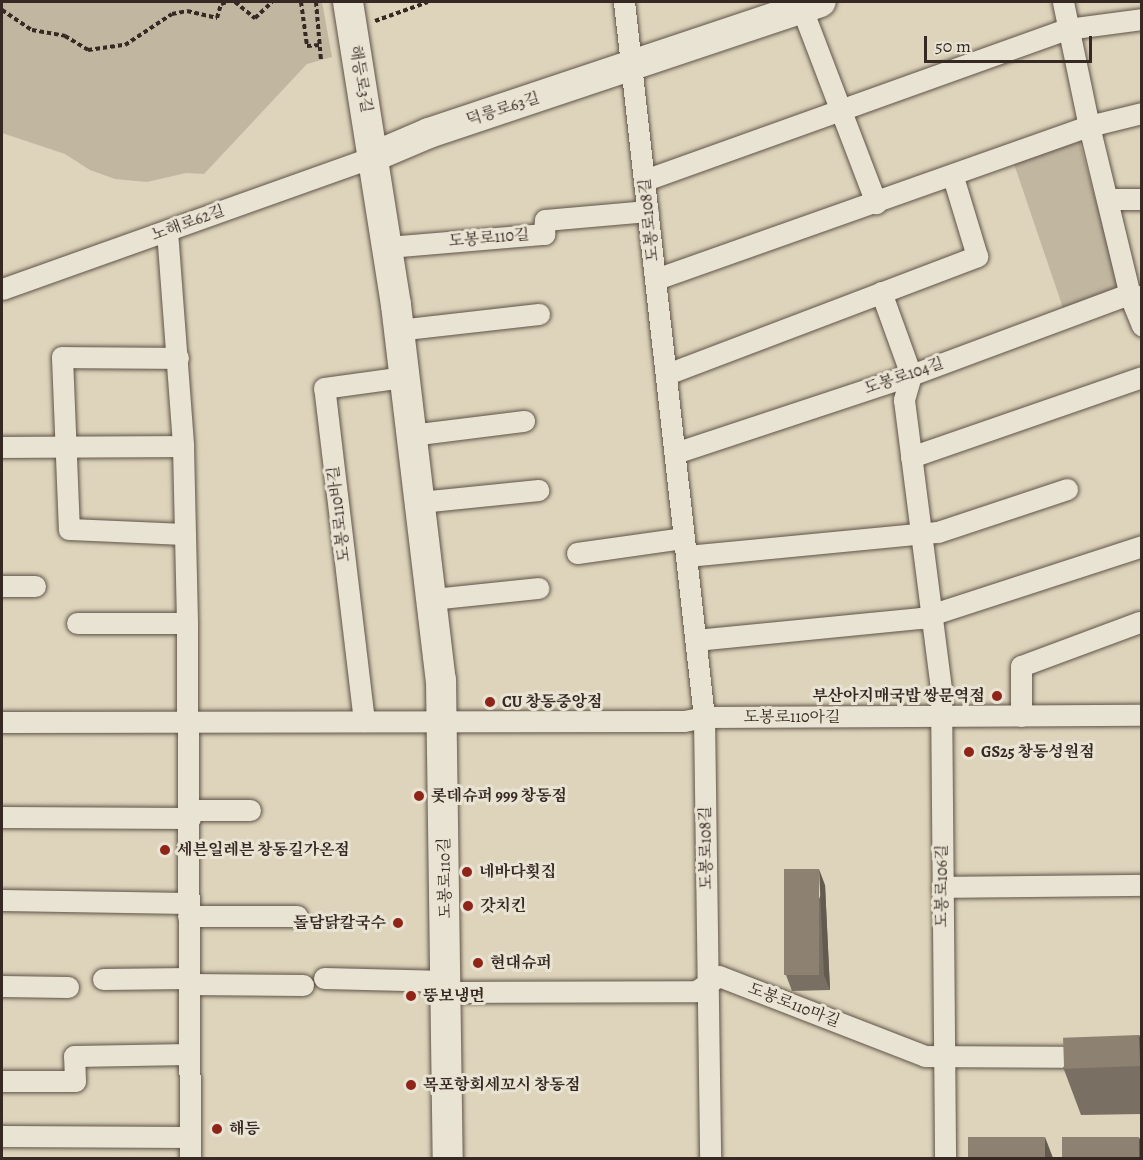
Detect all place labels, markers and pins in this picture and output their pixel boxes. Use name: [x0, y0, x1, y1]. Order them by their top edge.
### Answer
place label: 부산아지매국밥 쌍문역점: [812, 686, 985, 706]
marker: 부산아지매국밥 쌍문역점: [990, 689, 1004, 703]
place label: CU 창동중앙점: [502, 692, 602, 712]
marker: CU 창동중앙점: [483, 695, 497, 709]
place label: GS25 창동성원점: [981, 742, 1095, 762]
marker: GS25 창동성원점: [962, 745, 976, 759]
place label: 롯데슈퍼 999 창동점: [431, 786, 567, 806]
marker: 롯데슈퍼 999 창동점: [412, 789, 426, 803]
place label: 세븐일레븐 창동길가온점: [177, 840, 350, 860]
marker: 세븐일레븐 창동길가온점: [158, 843, 172, 857]
place label: 네바다횟집: [479, 862, 556, 882]
marker: 네바다횟집: [460, 865, 474, 879]
place label: 갓치킨: [480, 896, 526, 916]
marker: 갓치킨: [461, 899, 475, 913]
place label: 돌담닭칼국수: [293, 913, 386, 933]
marker: 돌담닭칼국수: [391, 916, 405, 930]
place label: 현대슈퍼: [490, 953, 552, 973]
marker: 현대슈퍼: [471, 956, 485, 970]
place label: 뚱보냉면: [423, 986, 485, 1006]
marker: 뚱보냉면: [404, 989, 418, 1003]
place label: 목포항회세꼬시 창동점: [423, 1075, 580, 1095]
marker: 목포항회세꼬시 창동점: [404, 1078, 418, 1092]
place label: 해등: [229, 1119, 260, 1139]
marker: 해등: [210, 1122, 224, 1136]

